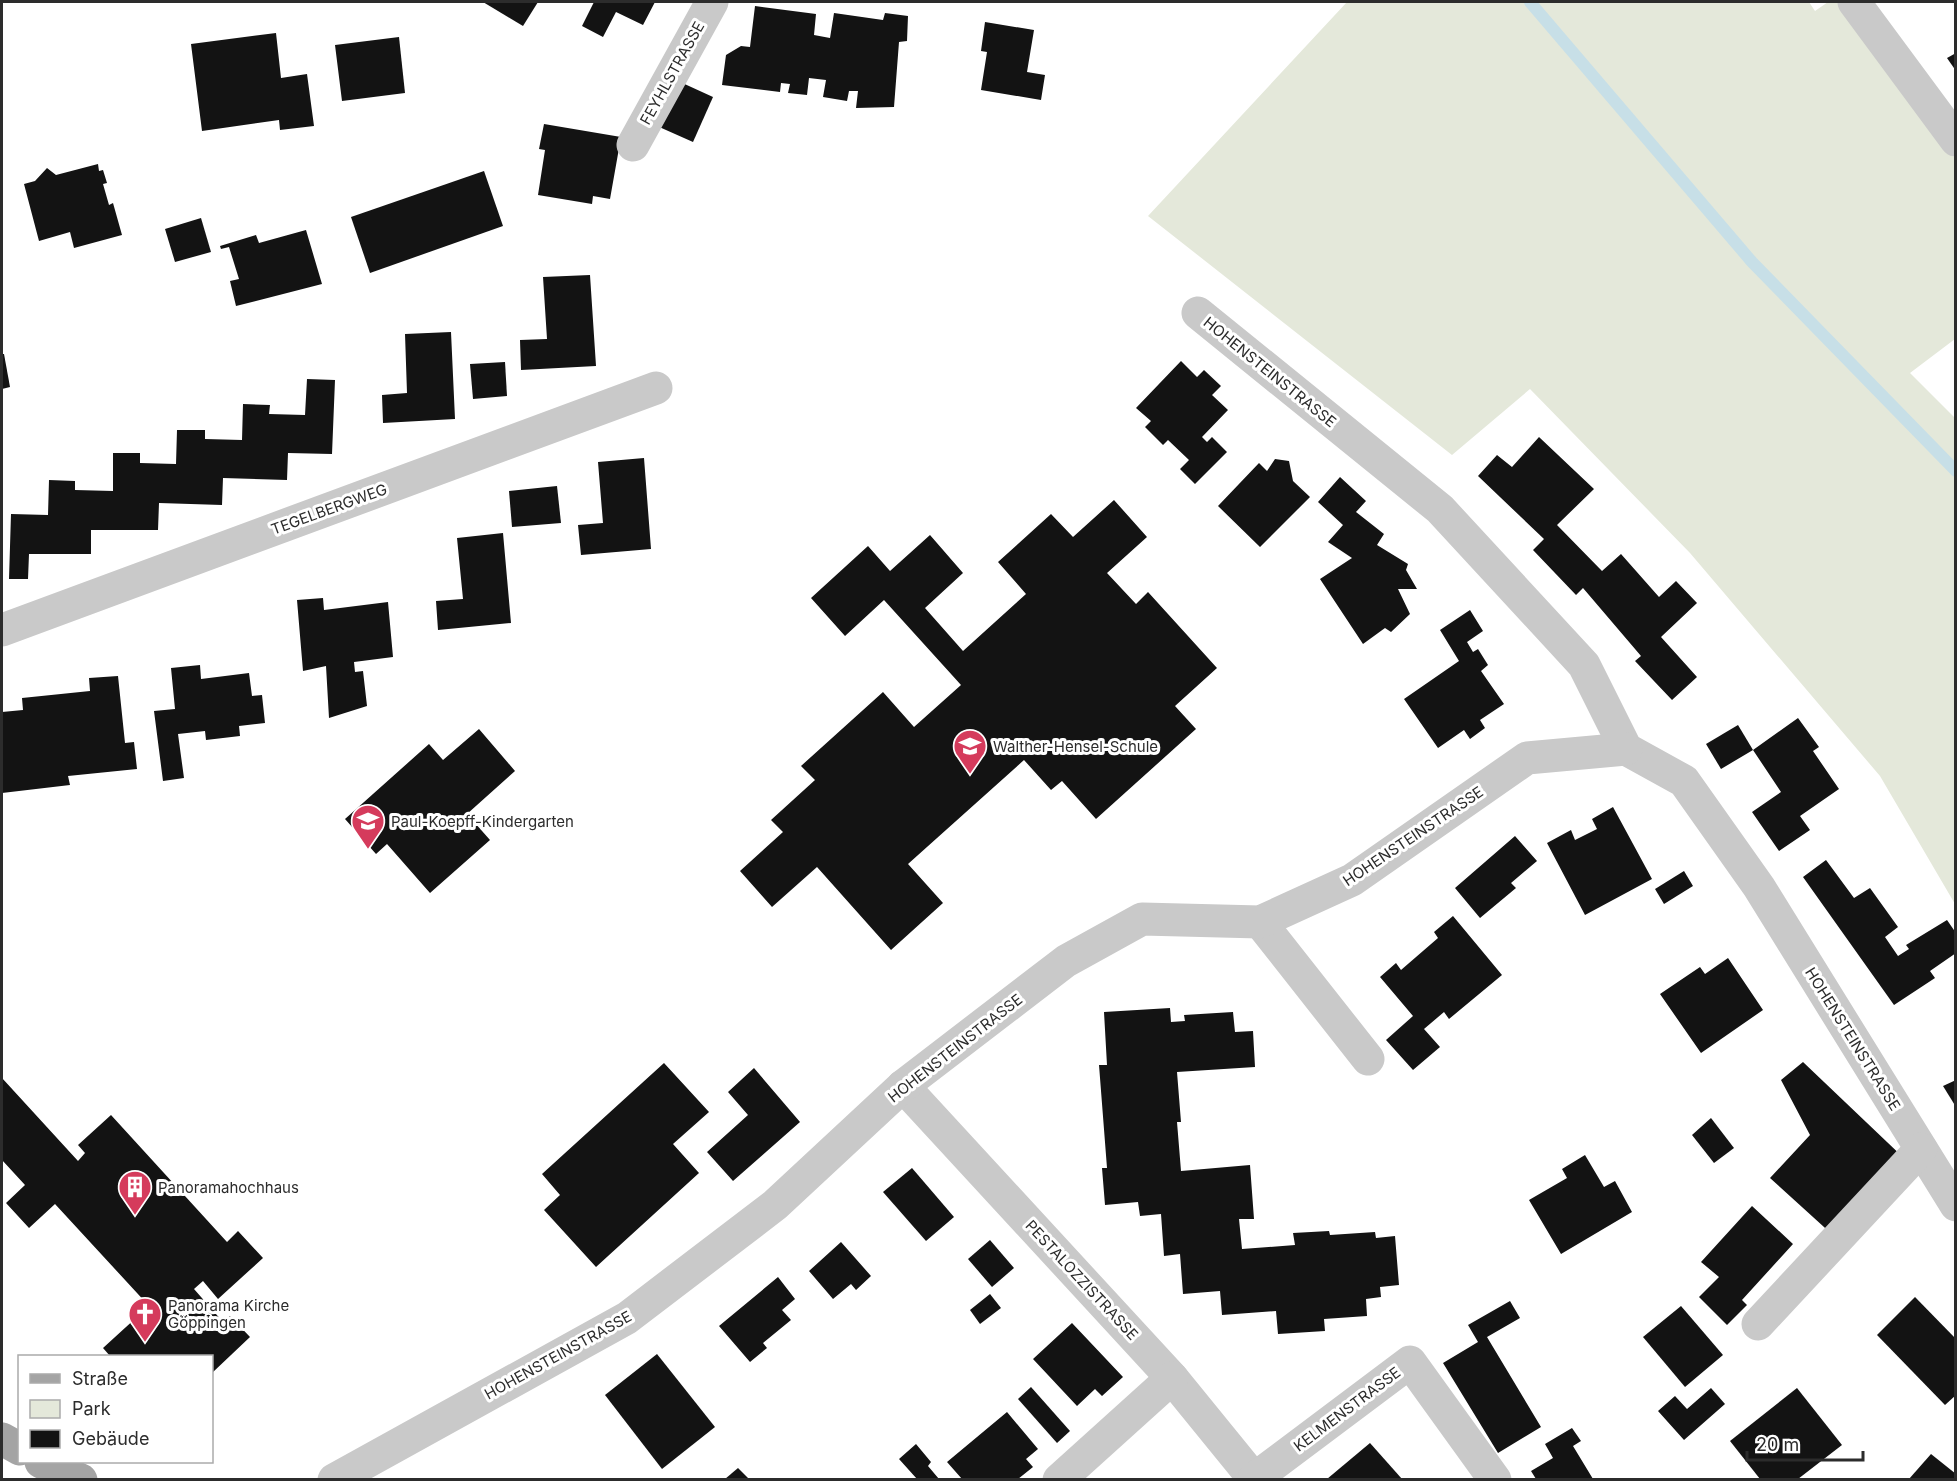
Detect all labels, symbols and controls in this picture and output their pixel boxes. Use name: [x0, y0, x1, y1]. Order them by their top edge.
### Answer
street label: FEYHLSTRASSE: [636, 18, 708, 128]
street label: HOHENSTEINSTRASSE: [1200, 313, 1340, 431]
street label: TEGELBERGWEG: [268, 479, 390, 539]
school or university icon: Walther-Hensel-Schule: [952, 728, 988, 775]
place label: Walther-Hensel-Schule: [993, 737, 1158, 756]
street label: HOHENSTEINSTRASSE: [1339, 782, 1487, 890]
school or university icon: Paul-Koepff-Kindergarten: [350, 803, 386, 850]
place label: Paul-Koepff-Kindergarten: [391, 812, 574, 831]
street label: HOHENSTEINSTRASSE: [1801, 964, 1905, 1114]
street label: HOHENSTEINSTRASSE: [884, 990, 1026, 1106]
building icon: Panoramahochhaus: [117, 1169, 153, 1216]
place label: Panoramahochhaus: [158, 1178, 299, 1197]
street label: PESTALOZZISTRASSE: [1022, 1216, 1142, 1344]
church icon: Panorama Kirche Göppingen: [127, 1296, 163, 1343]
place label: Panorama Kirche Göppingen: [168, 1296, 289, 1332]
street label: HOHENSTEINSTRASSE: [481, 1307, 635, 1403]
legend: [18, 1355, 213, 1463]
street label: KELMENSTRASSE: [1290, 1363, 1404, 1455]
text: Straße: [72, 1368, 128, 1389]
text: Park: [72, 1398, 111, 1419]
scale bar: [1747, 1424, 1862, 1462]
text: Gebäude: [72, 1428, 149, 1449]
text: 20 m: [1756, 1434, 1799, 1455]

